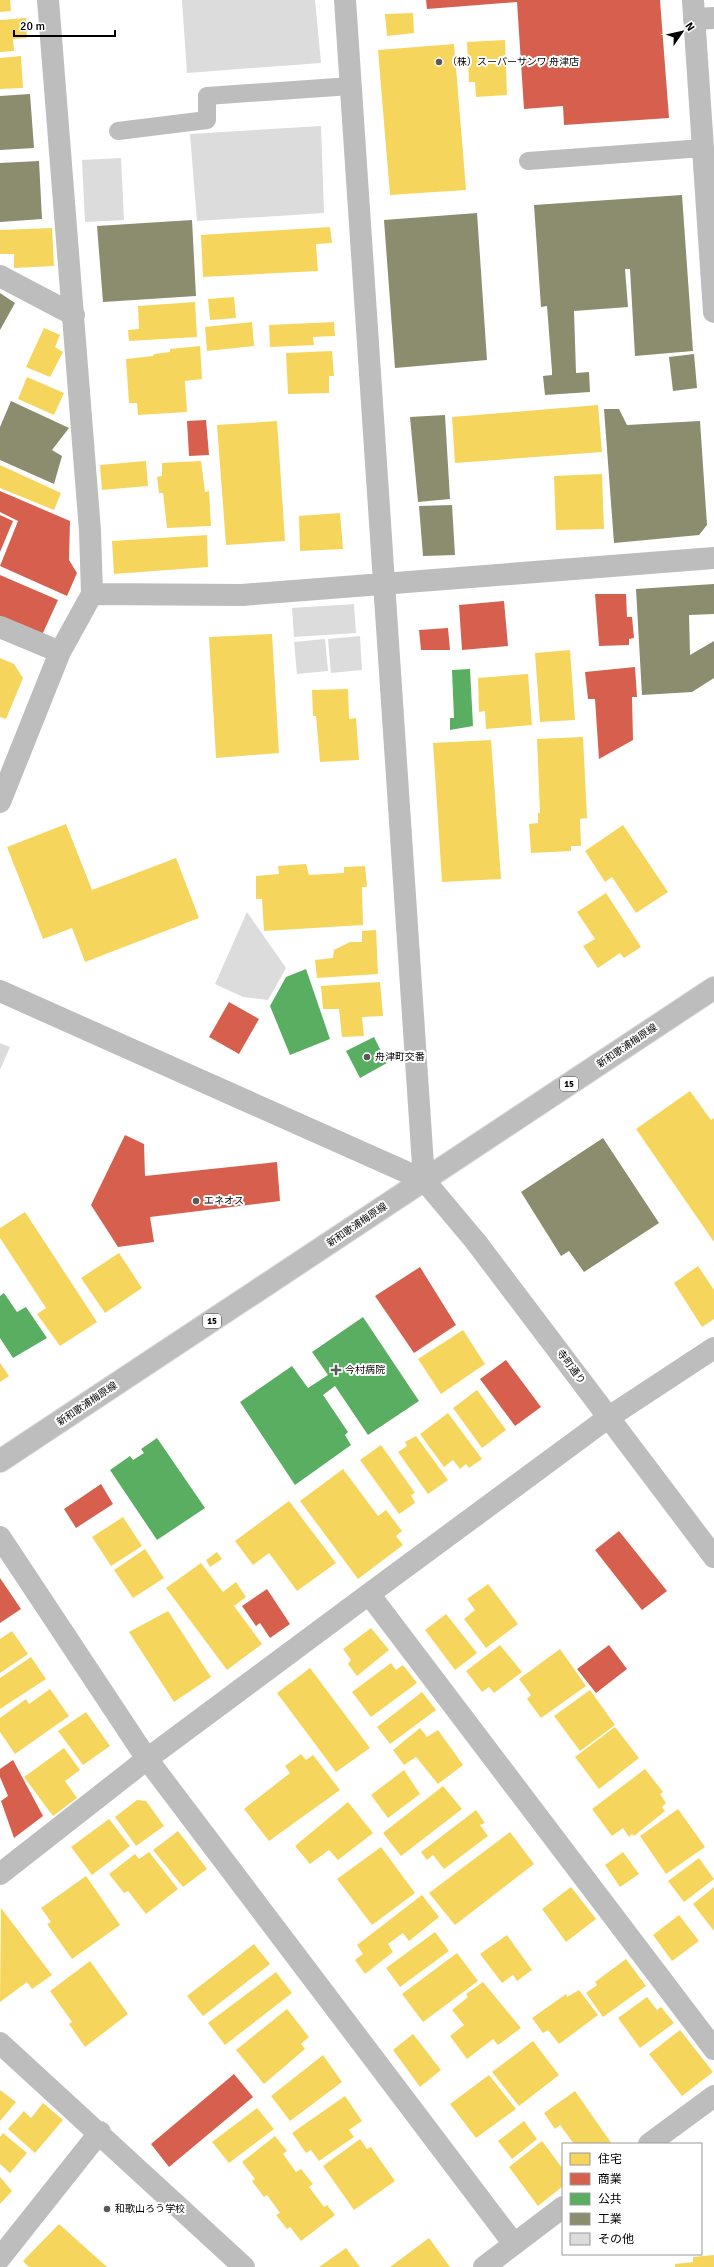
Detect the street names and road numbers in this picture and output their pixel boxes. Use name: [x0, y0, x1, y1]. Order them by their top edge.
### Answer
street label: 新和歌浦梅原線: [595, 1021, 659, 1071]
road number: 15: [560, 1077, 578, 1091]
street label: 新和歌浦梅原線: [325, 1200, 389, 1250]
road number: 15: [203, 1314, 221, 1328]
street label: 寺町通り: [554, 1347, 588, 1387]
street label: 新和歌浦梅原線: [55, 1379, 119, 1429]

